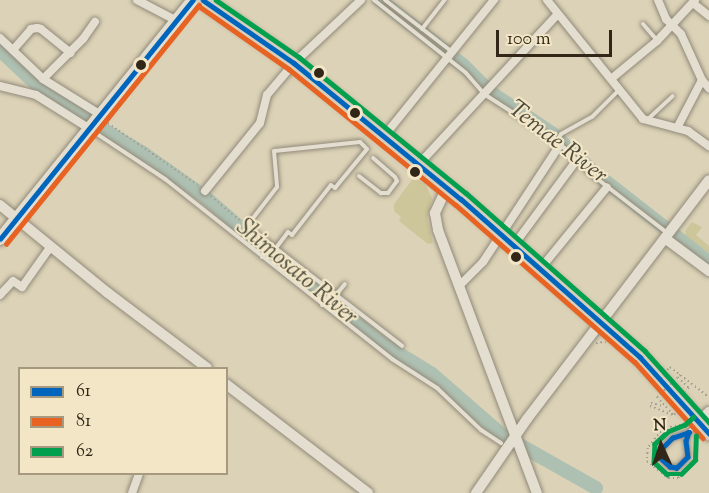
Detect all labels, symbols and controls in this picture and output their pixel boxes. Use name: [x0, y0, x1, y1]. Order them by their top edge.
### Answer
scale bar: [499, 18, 614, 56]
text: 100 m: [507, 27, 551, 53]
unlabelled marker: [135, 59, 147, 71]
unlabelled marker: [313, 67, 325, 79]
water label: Temae River: [502, 95, 612, 191]
unlabelled marker: [349, 107, 361, 119]
unlabelled marker: [409, 166, 421, 178]
water label: Shimosato River: [229, 214, 363, 332]
unlabelled marker: [510, 251, 522, 263]
legend: [18, 367, 228, 475]
text: 61: [76, 379, 91, 405]
text: 81: [76, 409, 91, 435]
north arrow: [631, 415, 691, 475]
text: N: [653, 415, 667, 438]
text: 62: [76, 439, 93, 465]

